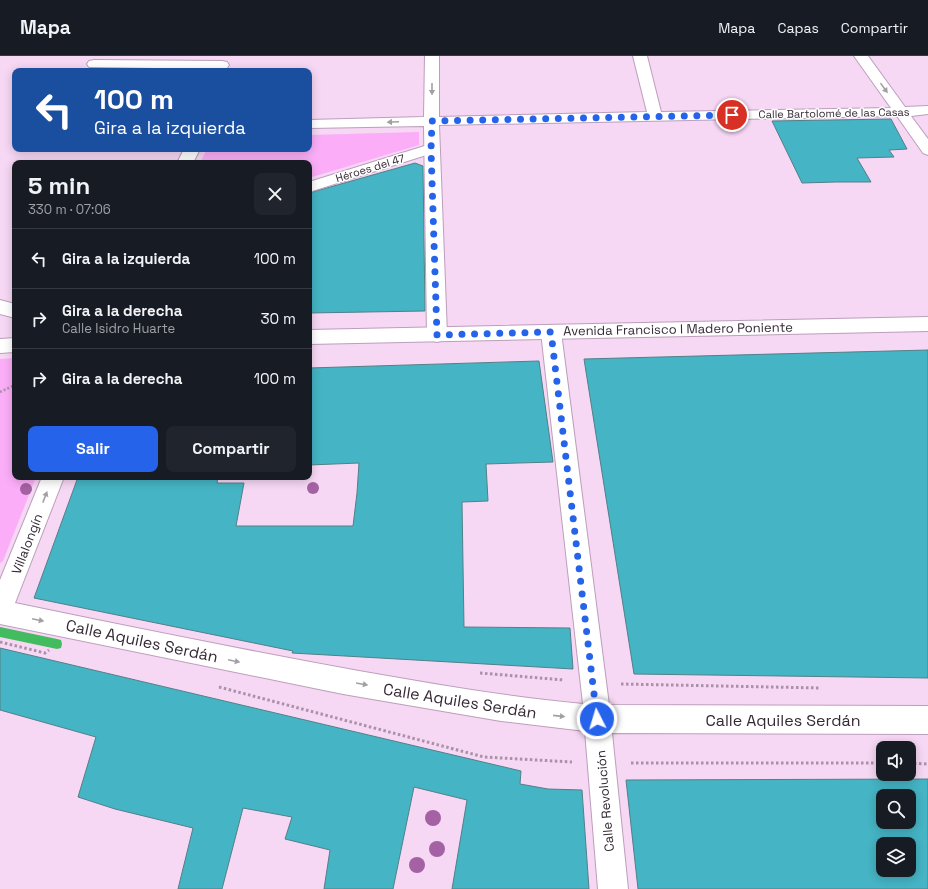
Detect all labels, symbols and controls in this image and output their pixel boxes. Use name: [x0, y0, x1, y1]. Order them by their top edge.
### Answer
text: Mapa: [20, 15, 71, 40]
text: Mapa: [718, 19, 755, 37]
text: Capas: [777, 19, 819, 37]
text: Compartir: [841, 19, 908, 37]
text: 100 m: [94, 81, 174, 117]
one-way arrow: [880, 82, 888, 93]
one-way arrow: [429, 83, 435, 96]
icon: left: [28, 84, 80, 136]
pin: [715, 98, 749, 132]
icon: arrive: [721, 104, 743, 126]
street label: Calle Bartolomé de las Casas: [758, 105, 910, 121]
text: Gira a la izquierda: [94, 116, 246, 139]
one-way arrow: [386, 119, 399, 125]
street label: Héroes del 47: [334, 151, 406, 185]
text: 5 min: [28, 170, 90, 201]
button: close: [254, 173, 296, 215]
text: 330 m · 07:06: [28, 201, 111, 218]
icon: left: [28, 248, 50, 270]
text: Gira a la izquierda: [62, 249, 190, 268]
text: 100 m: [254, 249, 296, 268]
text: Gira a la derecha: [62, 301, 182, 320]
icon: right: [28, 308, 50, 330]
text: 30 m: [261, 309, 296, 328]
street label: Avenida Francisco I Madero Poniente: [563, 318, 793, 340]
text: Calle Isidro Huarte: [62, 320, 175, 337]
icon: right: [28, 368, 50, 390]
text: Gira a la derecha: [62, 369, 182, 388]
text: 100 m: [254, 369, 296, 388]
button: Salir: [28, 426, 158, 472]
button: Compartir: [166, 426, 296, 472]
one-way arrow: [43, 491, 49, 503]
street label: Villalongín: [8, 511, 46, 577]
street label: Calle Aquiles Serdán: [64, 615, 220, 667]
one-way arrow: [32, 617, 44, 623]
one-way arrow: [228, 658, 240, 664]
street label: Calle Aquiles Serdán: [382, 679, 538, 723]
one-way arrow: [356, 681, 368, 687]
position arrow: [576, 698, 618, 740]
street label: Calle Aquiles Serdán: [705, 710, 861, 731]
one-way arrow: [553, 713, 565, 719]
map controls: [876, 741, 916, 877]
button: sound: [876, 741, 916, 781]
street label: Calle Revolución: [592, 750, 618, 852]
button: search: [876, 789, 916, 829]
button: layers: [876, 837, 916, 877]

